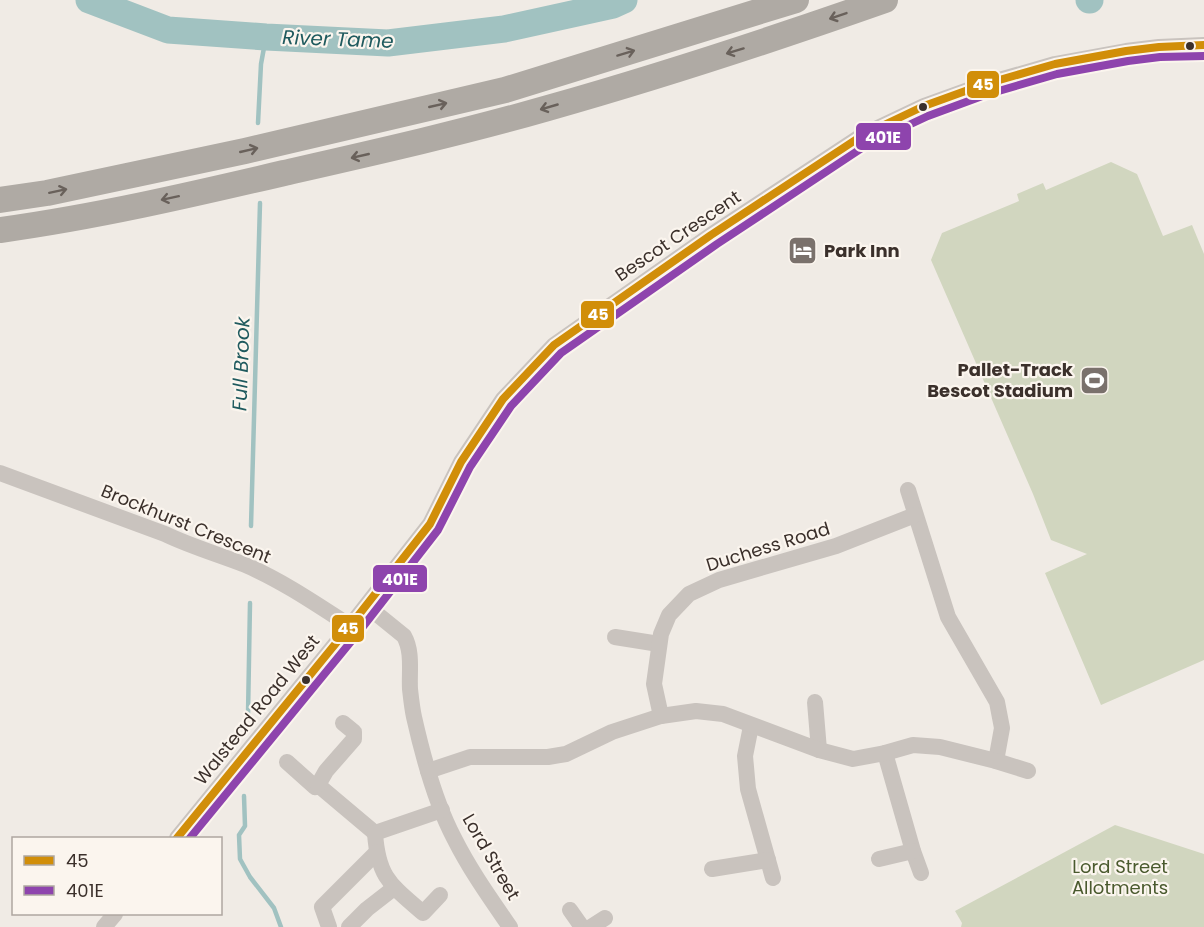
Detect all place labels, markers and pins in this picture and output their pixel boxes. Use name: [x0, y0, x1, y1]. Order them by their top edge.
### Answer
unlabelled marker: [1184, 40, 1196, 52]
unlabelled marker: [917, 101, 929, 113]
hotel icon: Park Inn: [787, 235, 819, 267]
place label: Park Inn: [824, 238, 900, 263]
place label: Pallet-Track Bescot Stadium: [927, 357, 1074, 403]
sports icon: Pallet-Track Bescot Stadium: [1078, 364, 1110, 396]
unlabelled marker: [300, 674, 312, 686]

